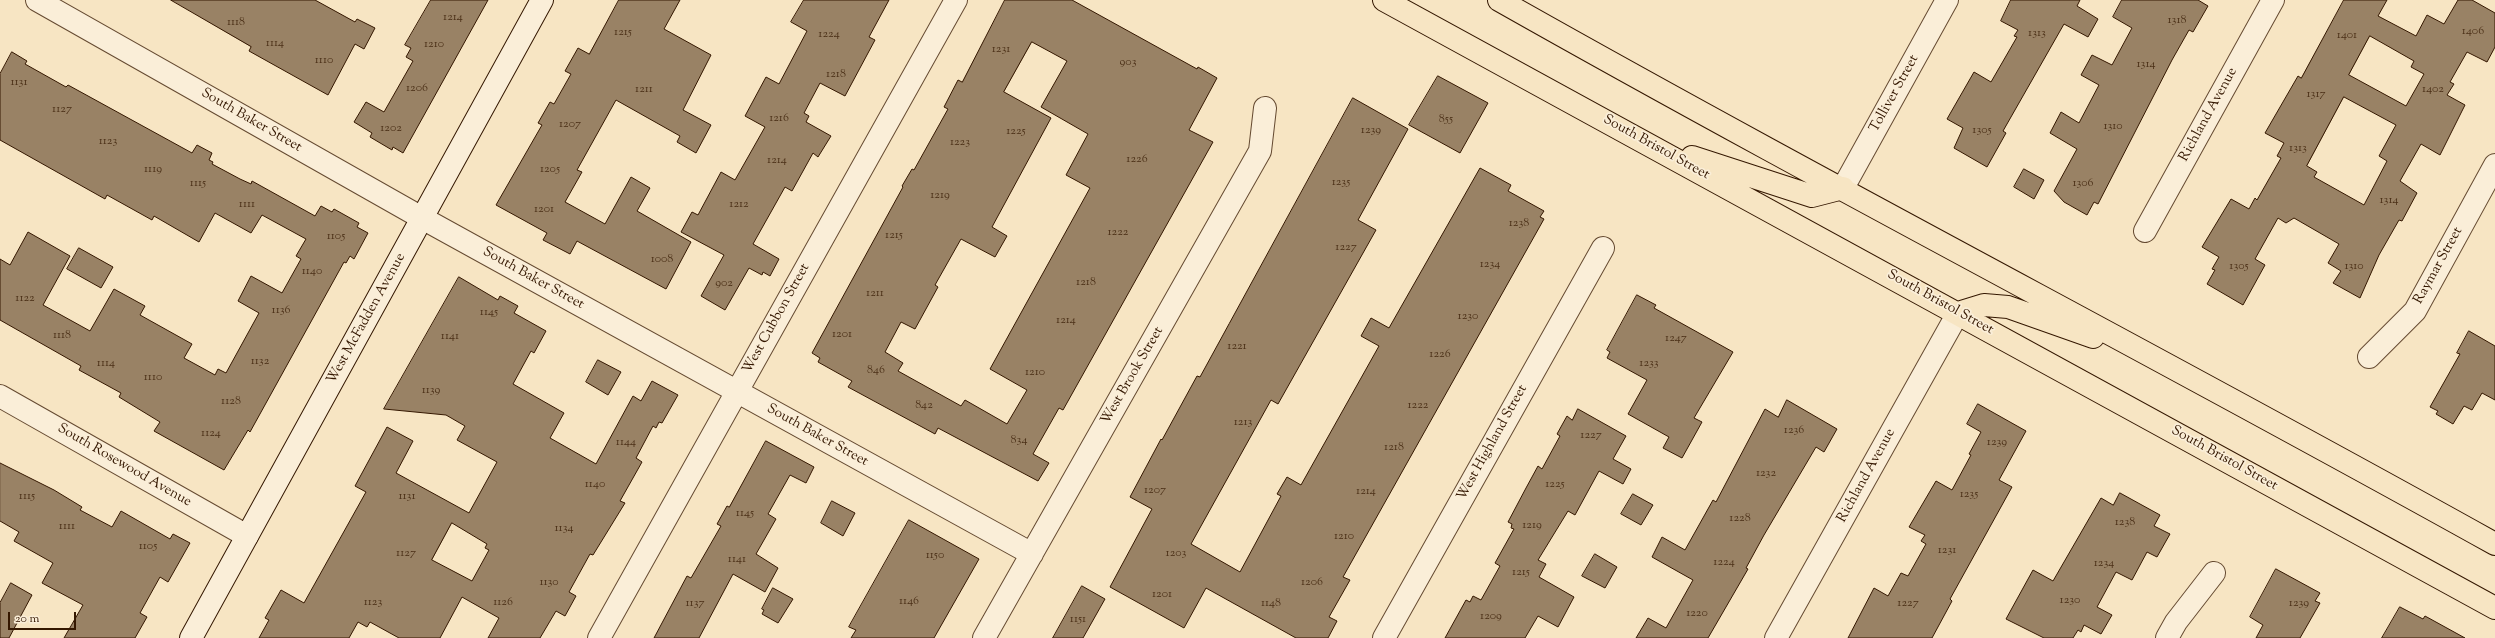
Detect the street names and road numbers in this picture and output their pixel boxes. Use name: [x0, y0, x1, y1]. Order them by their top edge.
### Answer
street label: Tolliver Street: [1867, 52, 1923, 136]
street label: Richland Avenue: [2176, 65, 2242, 165]
street label: South Baker Street: [198, 85, 304, 157]
street label: South Bristol Street: [1600, 112, 1712, 184]
street label: Raymar Street: [2411, 225, 2467, 307]
street label: South Baker Street: [479, 244, 587, 314]
street label: West McFadden Avenue: [324, 251, 410, 387]
street label: West Cubbon Street: [740, 261, 814, 377]
street label: South Bristol Street: [1884, 267, 1996, 339]
street label: West Brook Street: [1098, 324, 1168, 428]
street label: West Highland Street: [1454, 382, 1532, 504]
street label: South Baker Street: [763, 401, 871, 471]
street label: South Rosewood Avenue: [54, 421, 194, 511]
street label: South Bristol Street: [2168, 423, 2280, 495]
street label: Richland Avenue: [1834, 426, 1900, 526]

